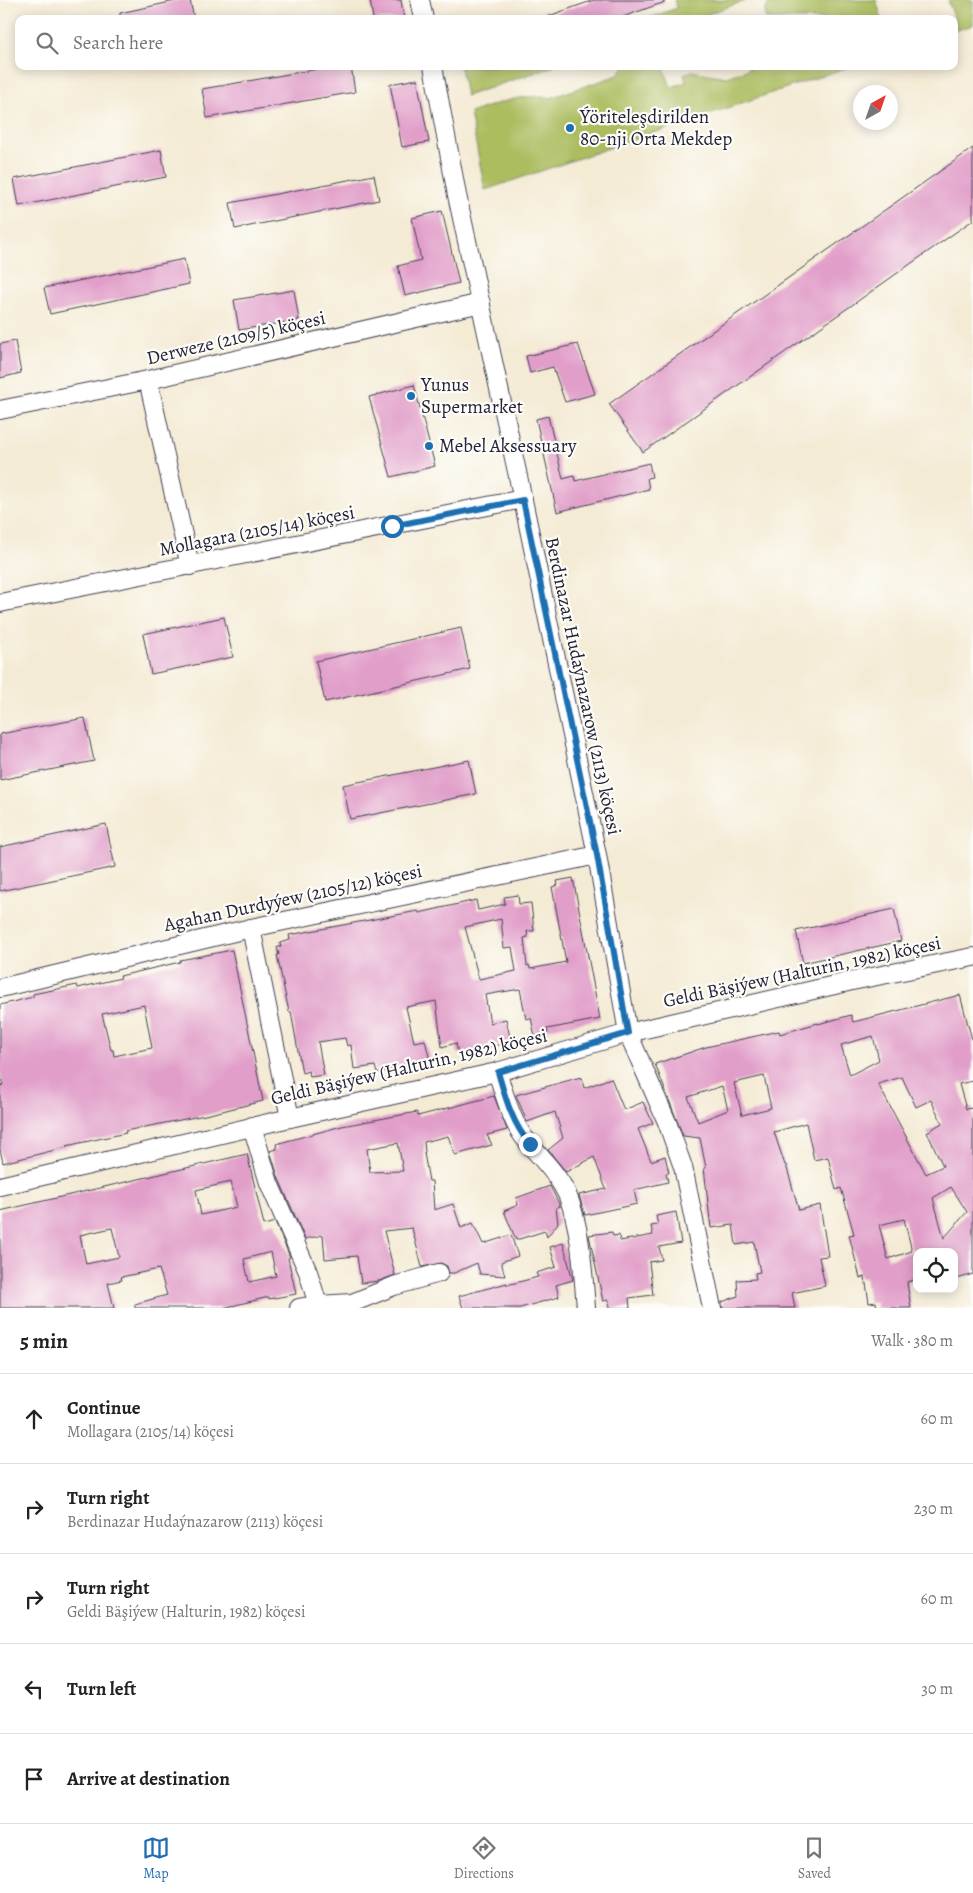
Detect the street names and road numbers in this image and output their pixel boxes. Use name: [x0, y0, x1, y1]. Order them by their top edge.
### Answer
street label: Derweze (2109/5) köçesi: [144, 305, 328, 371]
street label: Mollagara (2105/14) köçesi: [157, 499, 357, 563]
street label: Berdinazar Hudaýnazarow (2113) köçesi: [539, 535, 627, 837]
street label: Agahan Durdyýew (2105/12) köçesi: [161, 858, 424, 938]
street label: Geldi Bäşiýew (Halturin, 1982) köçesi: [661, 930, 943, 1014]
street label: Geldi Bäşiýew (Halturin, 1982) köçesi: [268, 1022, 550, 1112]

